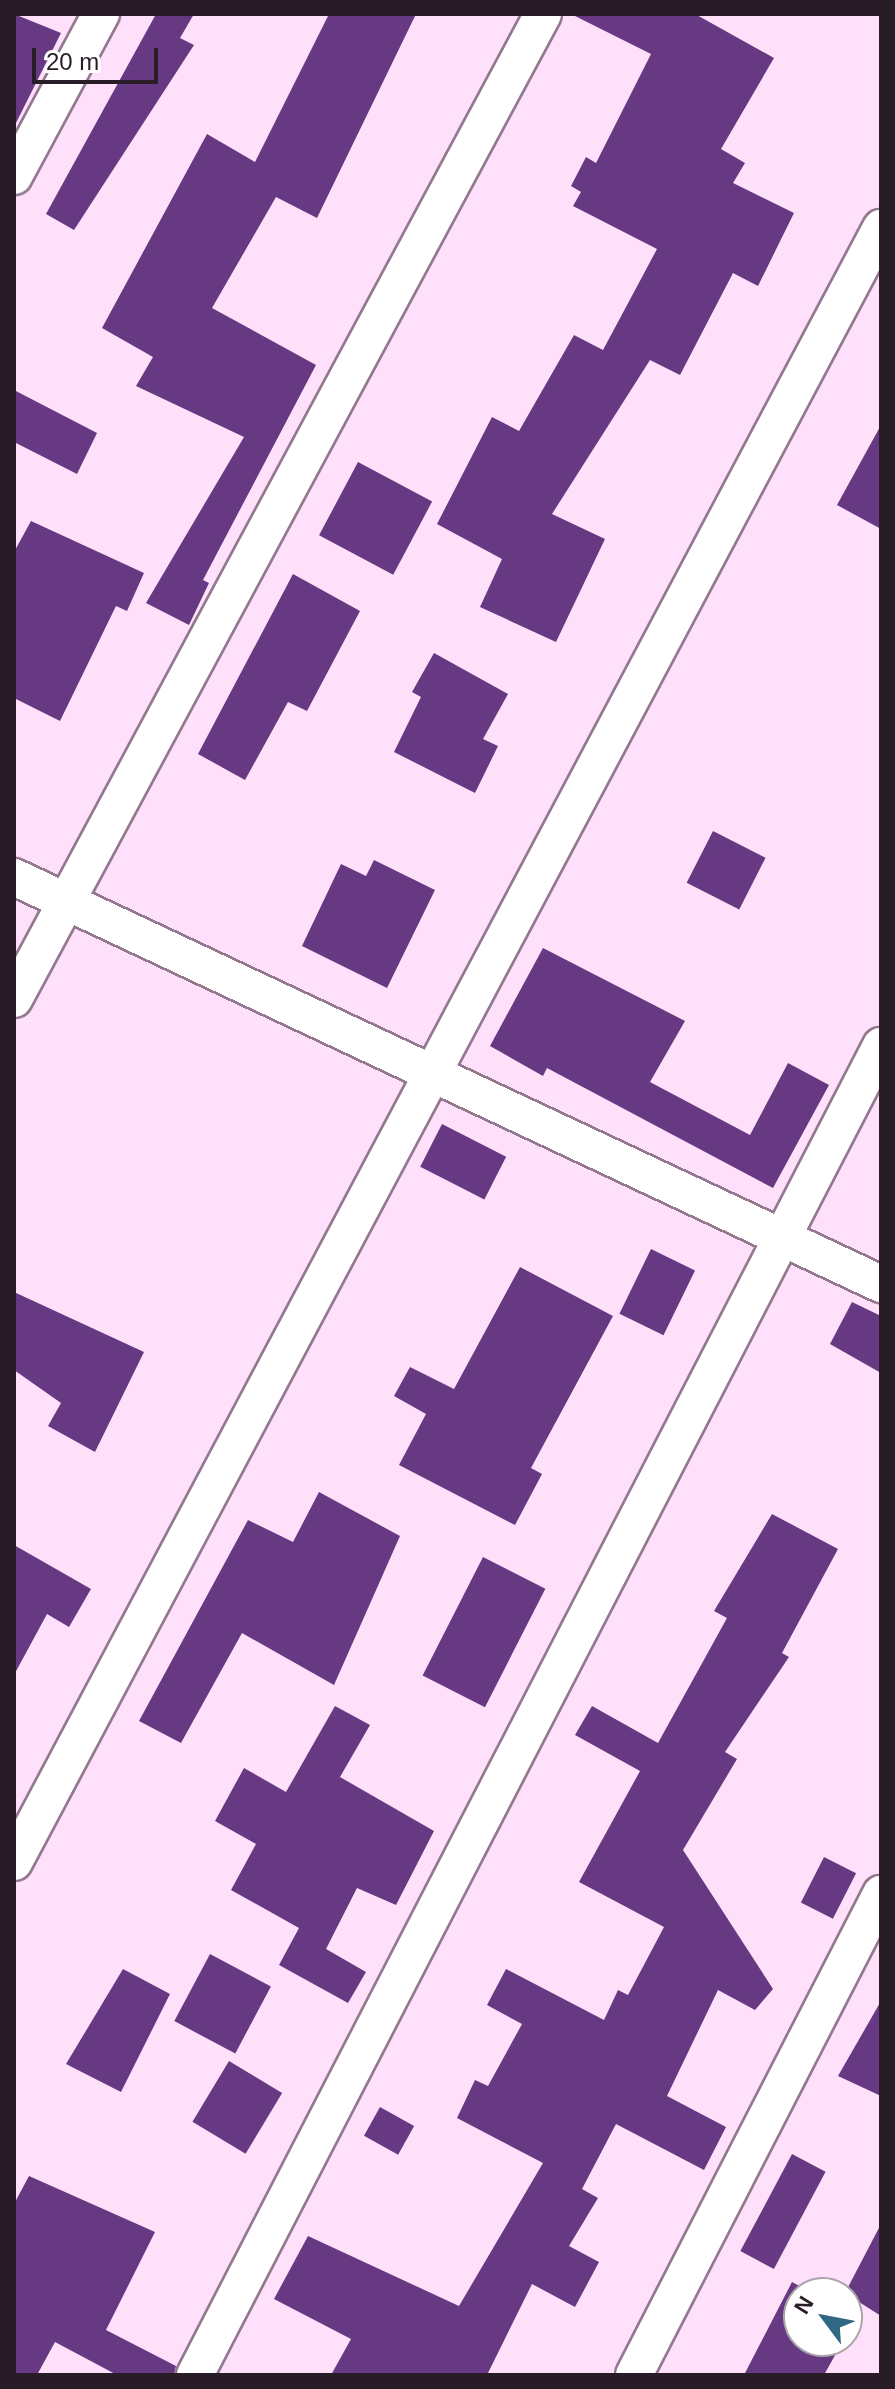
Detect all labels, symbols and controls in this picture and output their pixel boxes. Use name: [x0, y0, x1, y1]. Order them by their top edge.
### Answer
scale bar: [36, 32, 162, 82]
text: 20 m: [46, 48, 99, 75]
north arrow: [783, 2277, 863, 2357]
text: N: [789, 2292, 819, 2318]

